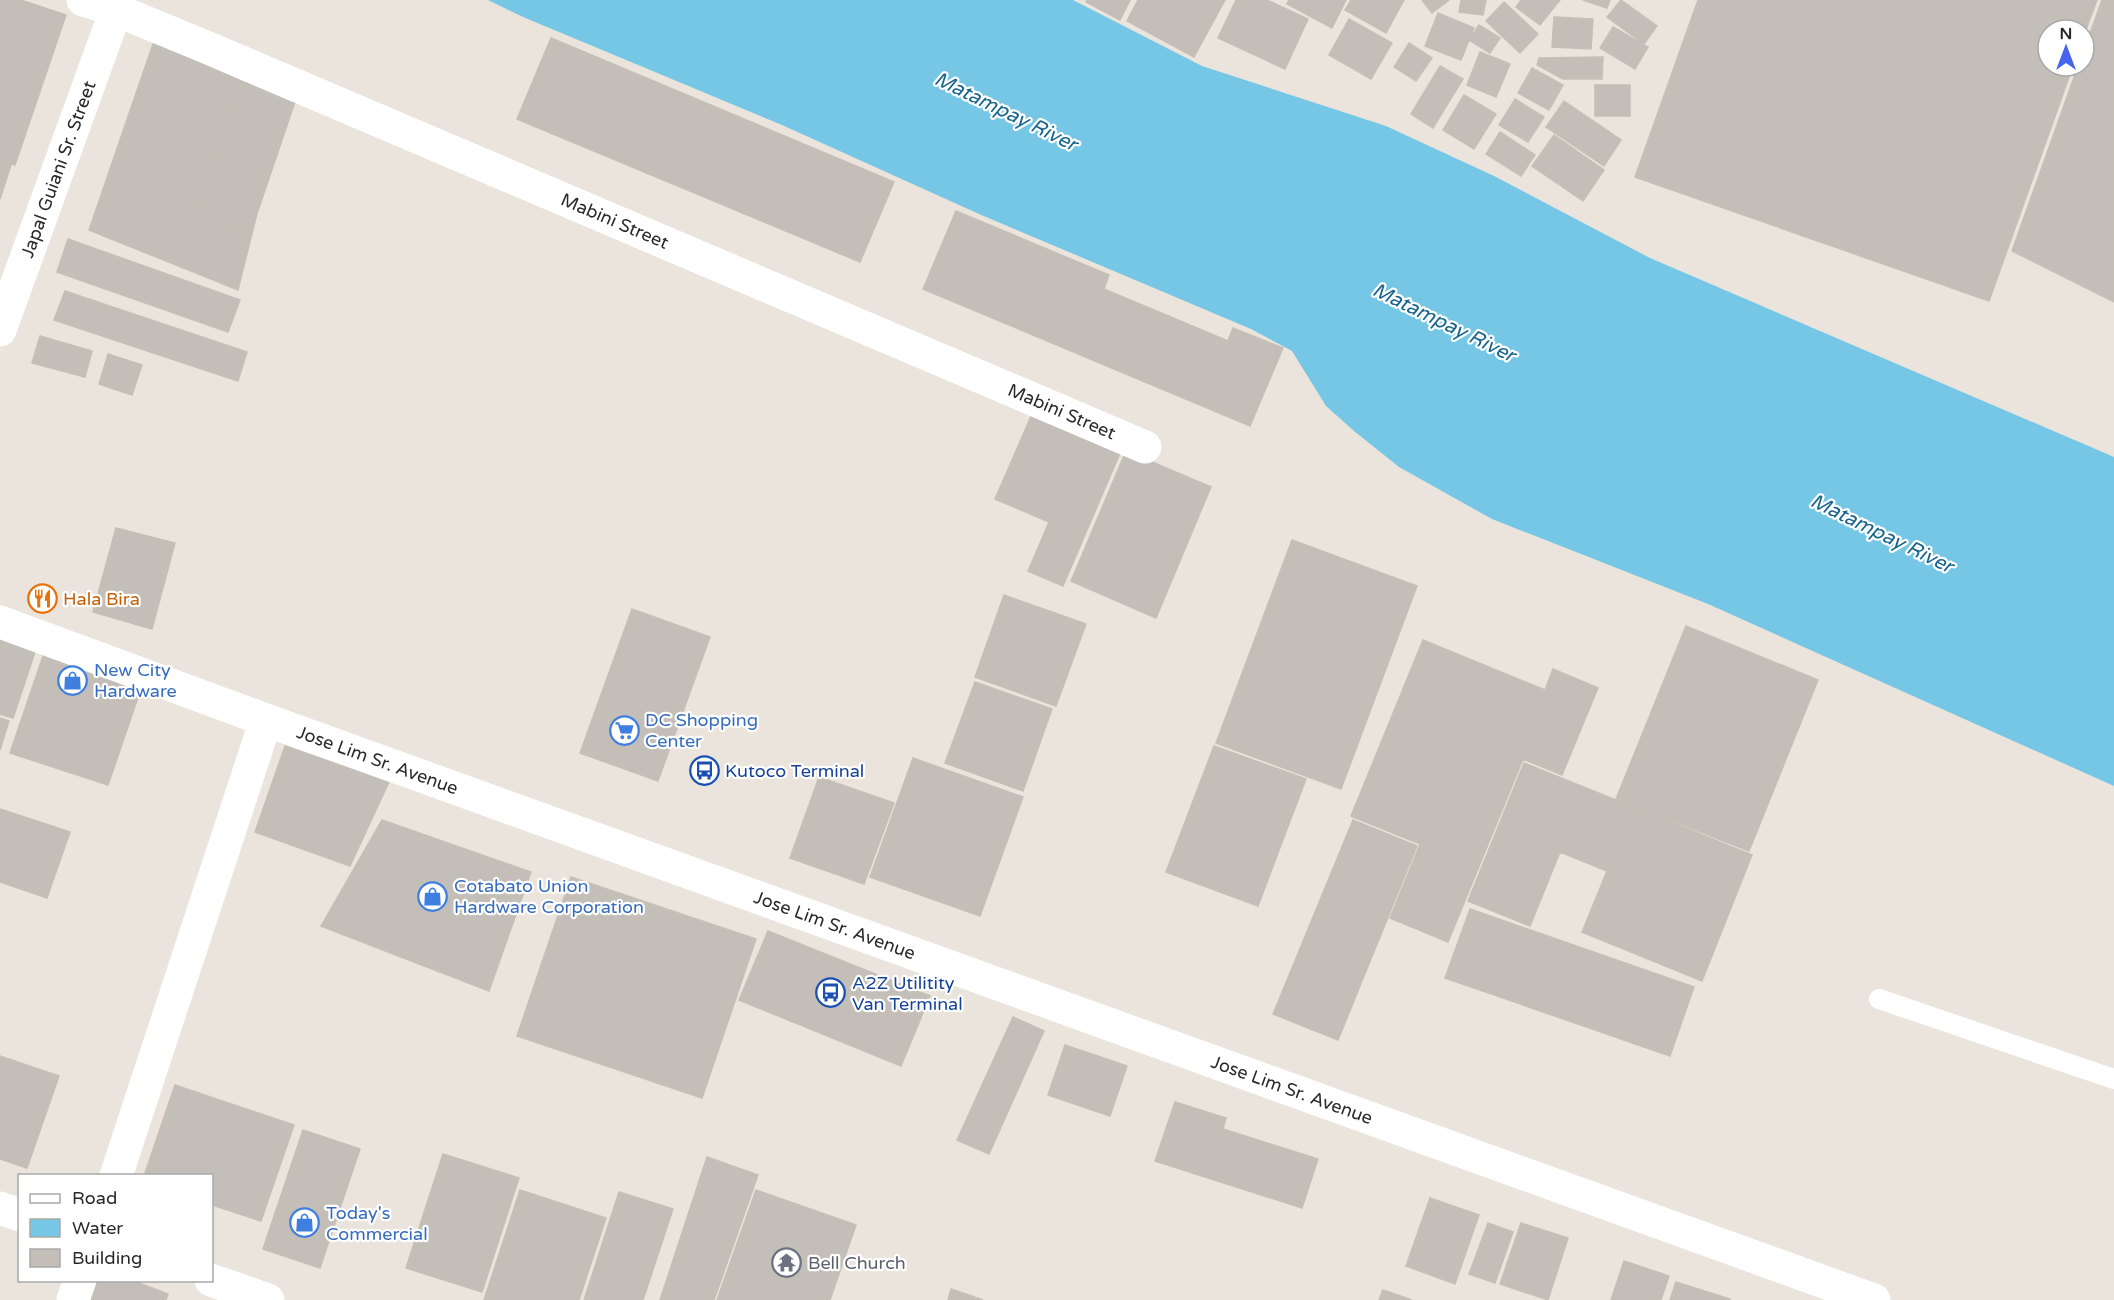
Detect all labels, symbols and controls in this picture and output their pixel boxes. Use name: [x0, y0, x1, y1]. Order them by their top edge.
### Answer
north arrow: [2036, 18, 2096, 78]
text: N: [2060, 24, 2072, 44]
water label: Matampay River: [930, 67, 1083, 158]
street label: Japal Guiani Sr. Street: [16, 78, 100, 261]
street label: Mabini Street: [557, 188, 672, 254]
water label: Matampay River: [1368, 278, 1521, 369]
street label: Mabini Street: [1005, 379, 1119, 444]
water label: Matampay River: [1806, 489, 1959, 580]
restaurant icon: Hala Bira: [26, 583, 58, 615]
place label: Hala Bira: [63, 588, 140, 610]
place label: New City Hardware: [94, 659, 177, 702]
shop icon: New City Hardware: [57, 664, 89, 696]
place label: DC Shopping Center: [645, 709, 758, 752]
supermarket icon: DC Shopping Center: [608, 714, 640, 746]
street label: Jose Lim Sr. Avenue: [294, 721, 461, 799]
bus stop icon: Kutoco Terminal: [688, 755, 720, 787]
place label: Kutoco Terminal: [725, 760, 864, 782]
place label: Cotabato Union Hardware Corporation: [454, 875, 644, 918]
shop icon: Cotabato Union Hardware Corporation: [417, 880, 449, 912]
street label: Jose Lim Sr. Avenue: [751, 886, 918, 964]
place label: A2Z Utilitity Van Terminal: [852, 972, 963, 1015]
bus stop icon: A2Z Utilitity Van Terminal: [815, 977, 847, 1009]
street label: Jose Lim Sr. Avenue: [1208, 1051, 1376, 1129]
legend: [18, 1174, 213, 1282]
text: Road: [72, 1187, 117, 1209]
place label: Today's Commercial: [326, 1202, 428, 1245]
shop icon: Today's Commercial: [289, 1207, 321, 1239]
text: Water: [72, 1217, 123, 1239]
text: Building: [72, 1247, 142, 1269]
temple icon: Bell Church: [771, 1247, 803, 1279]
place label: Bell Church: [808, 1252, 906, 1274]

